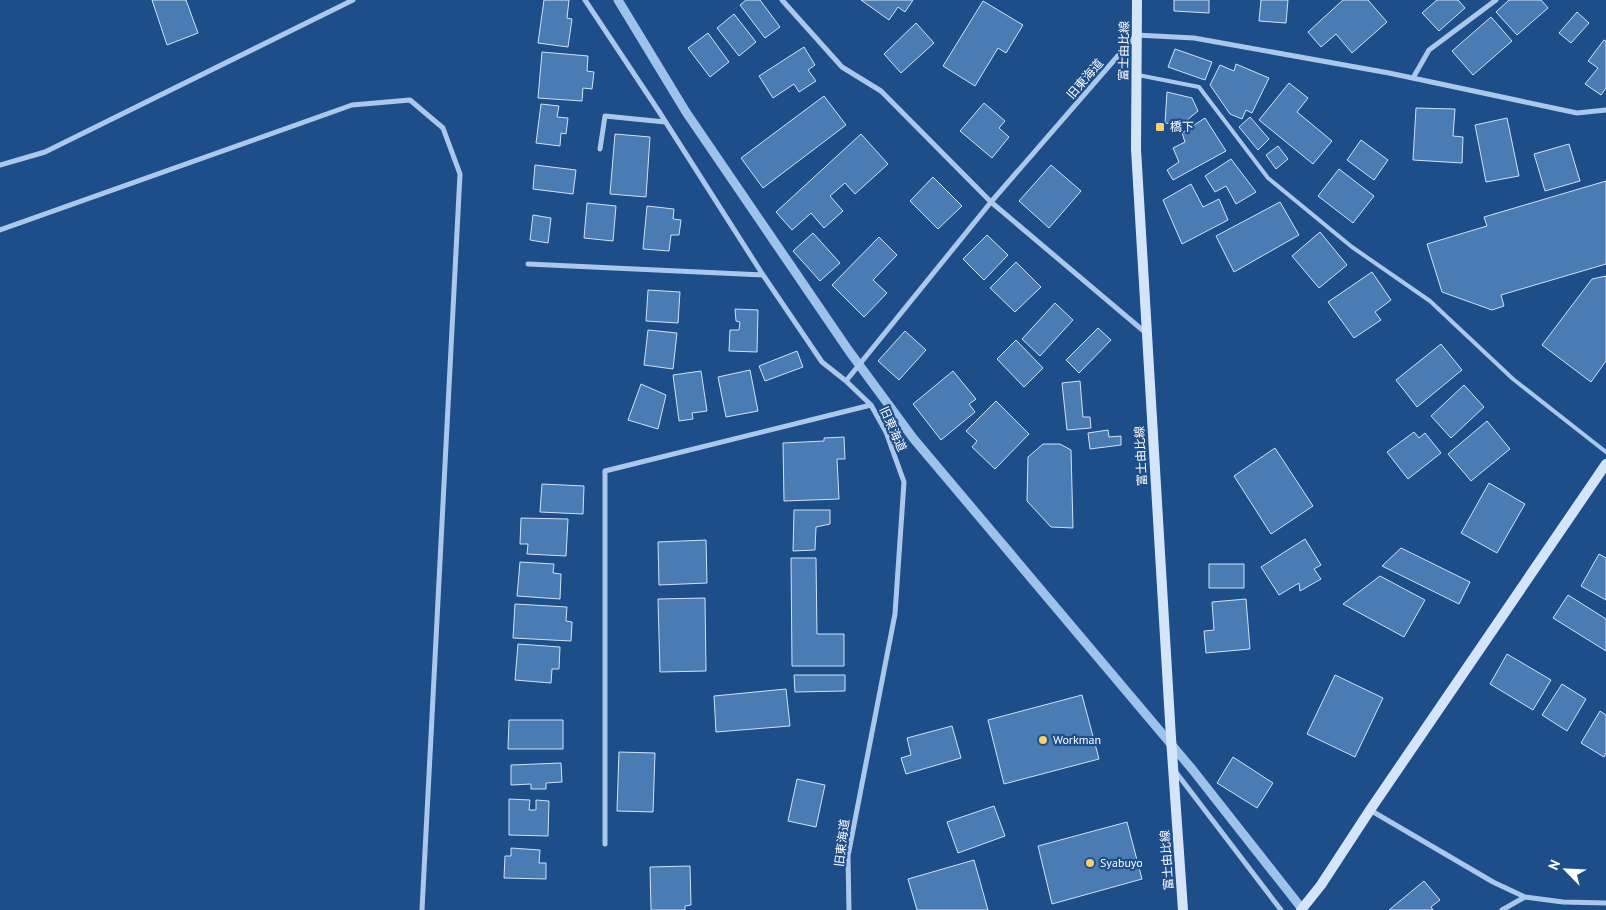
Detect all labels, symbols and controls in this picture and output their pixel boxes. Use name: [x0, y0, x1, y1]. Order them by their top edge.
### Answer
street label: 富士由比線: [1115, 21, 1132, 81]
street label: 旧東海道: [1063, 56, 1106, 102]
place label: 橋下: [1170, 119, 1194, 134]
marker: 橋下: [1154, 121, 1166, 133]
street label: 旧東海道: [877, 404, 910, 454]
street label: 富士由比線: [1131, 426, 1150, 486]
place label: Workman: [1053, 732, 1101, 747]
marker: Workman: [1037, 734, 1049, 746]
street label: 旧東海道: [831, 818, 852, 868]
street label: 富士由比線: [1157, 830, 1176, 890]
north arrow: [1541, 845, 1591, 895]
place label: Syabuyo: [1100, 855, 1143, 870]
marker: Syabuyo: [1084, 857, 1096, 869]
text: N: [1544, 857, 1564, 873]

